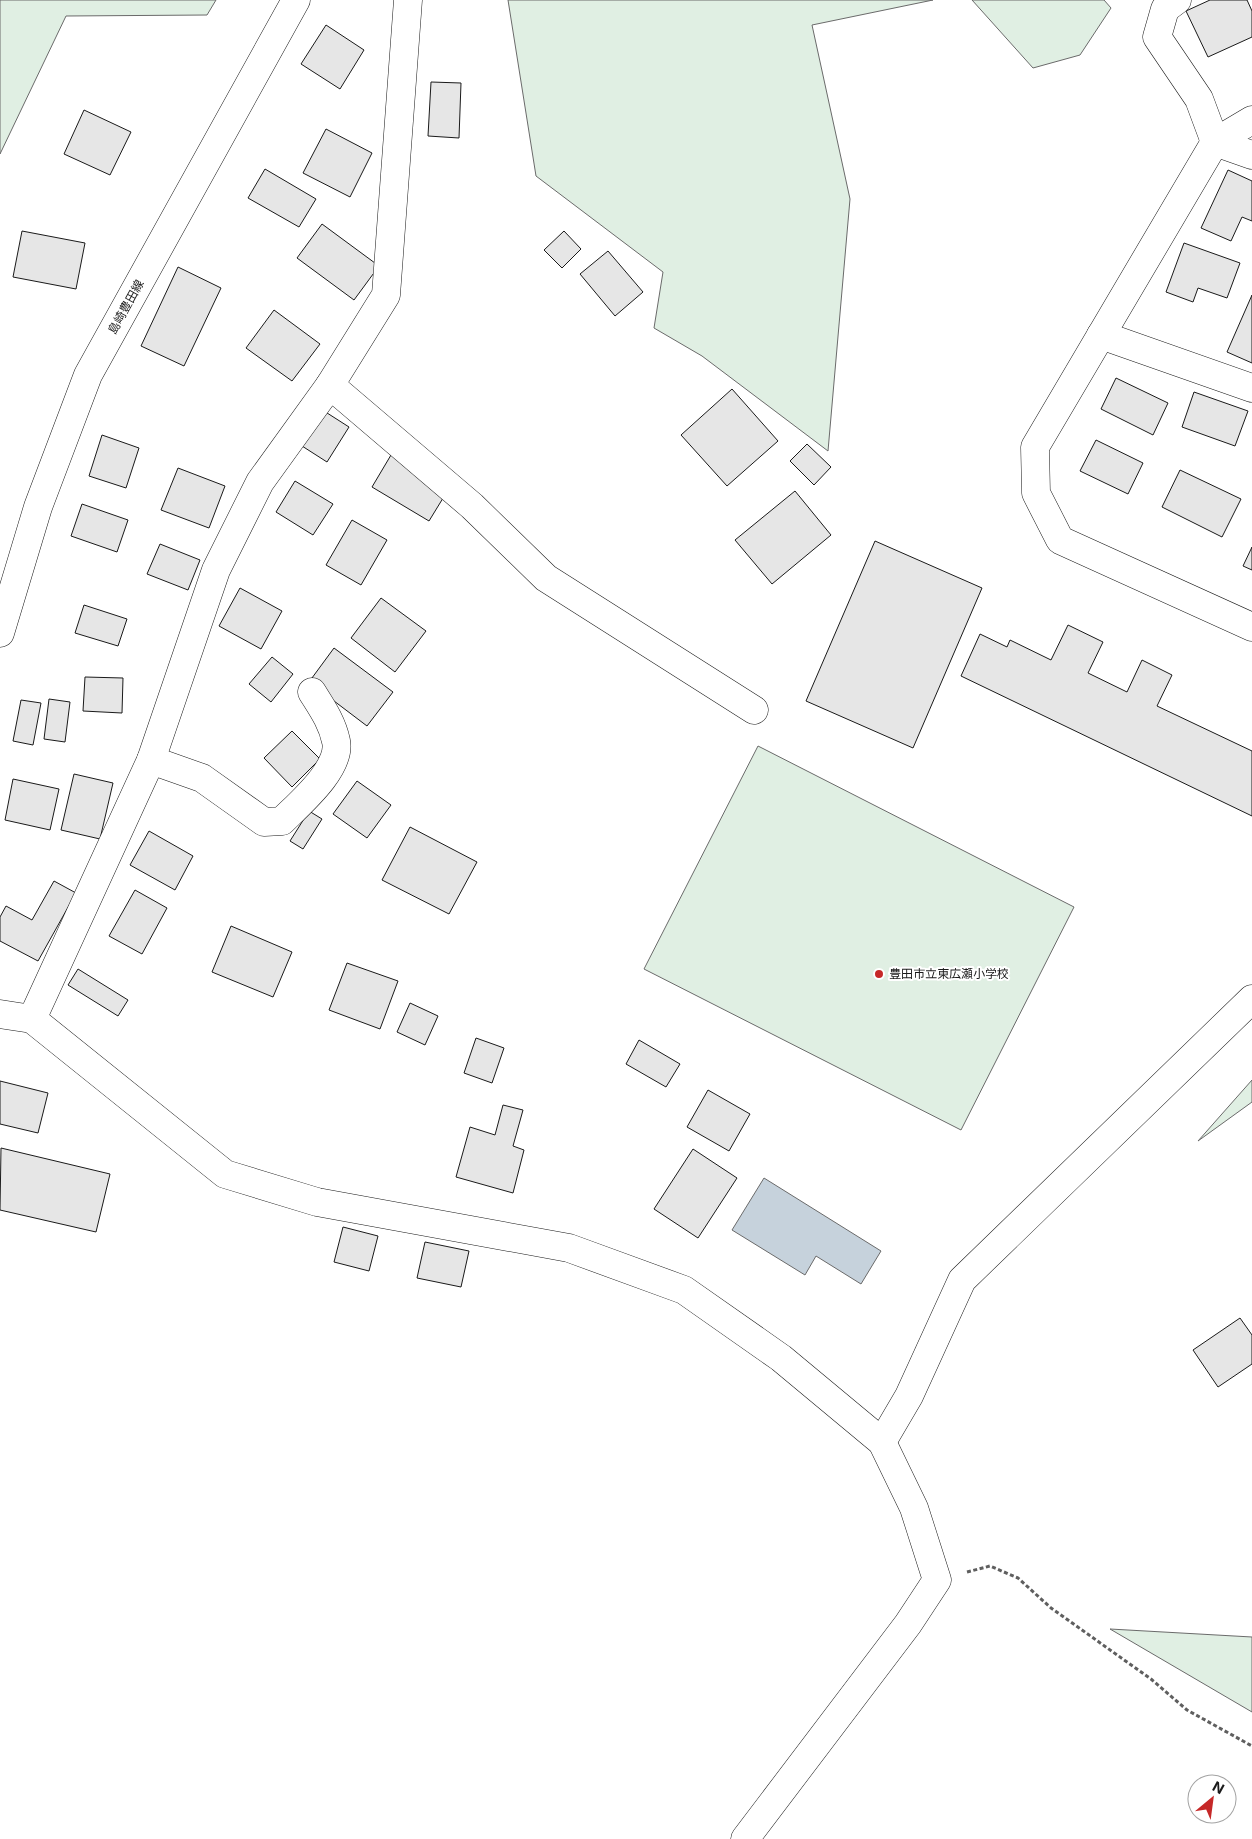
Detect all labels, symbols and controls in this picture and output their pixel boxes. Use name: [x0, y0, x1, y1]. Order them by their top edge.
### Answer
street label: 島崎豊田線: [104, 277, 147, 337]
place label: 豊田市立東広瀬小学校: [889, 966, 1009, 981]
marker: 豊田市立東広瀬小学校: [873, 968, 885, 980]
north arrow: [1187, 1774, 1237, 1824]
text: N: [1210, 1777, 1227, 1797]

